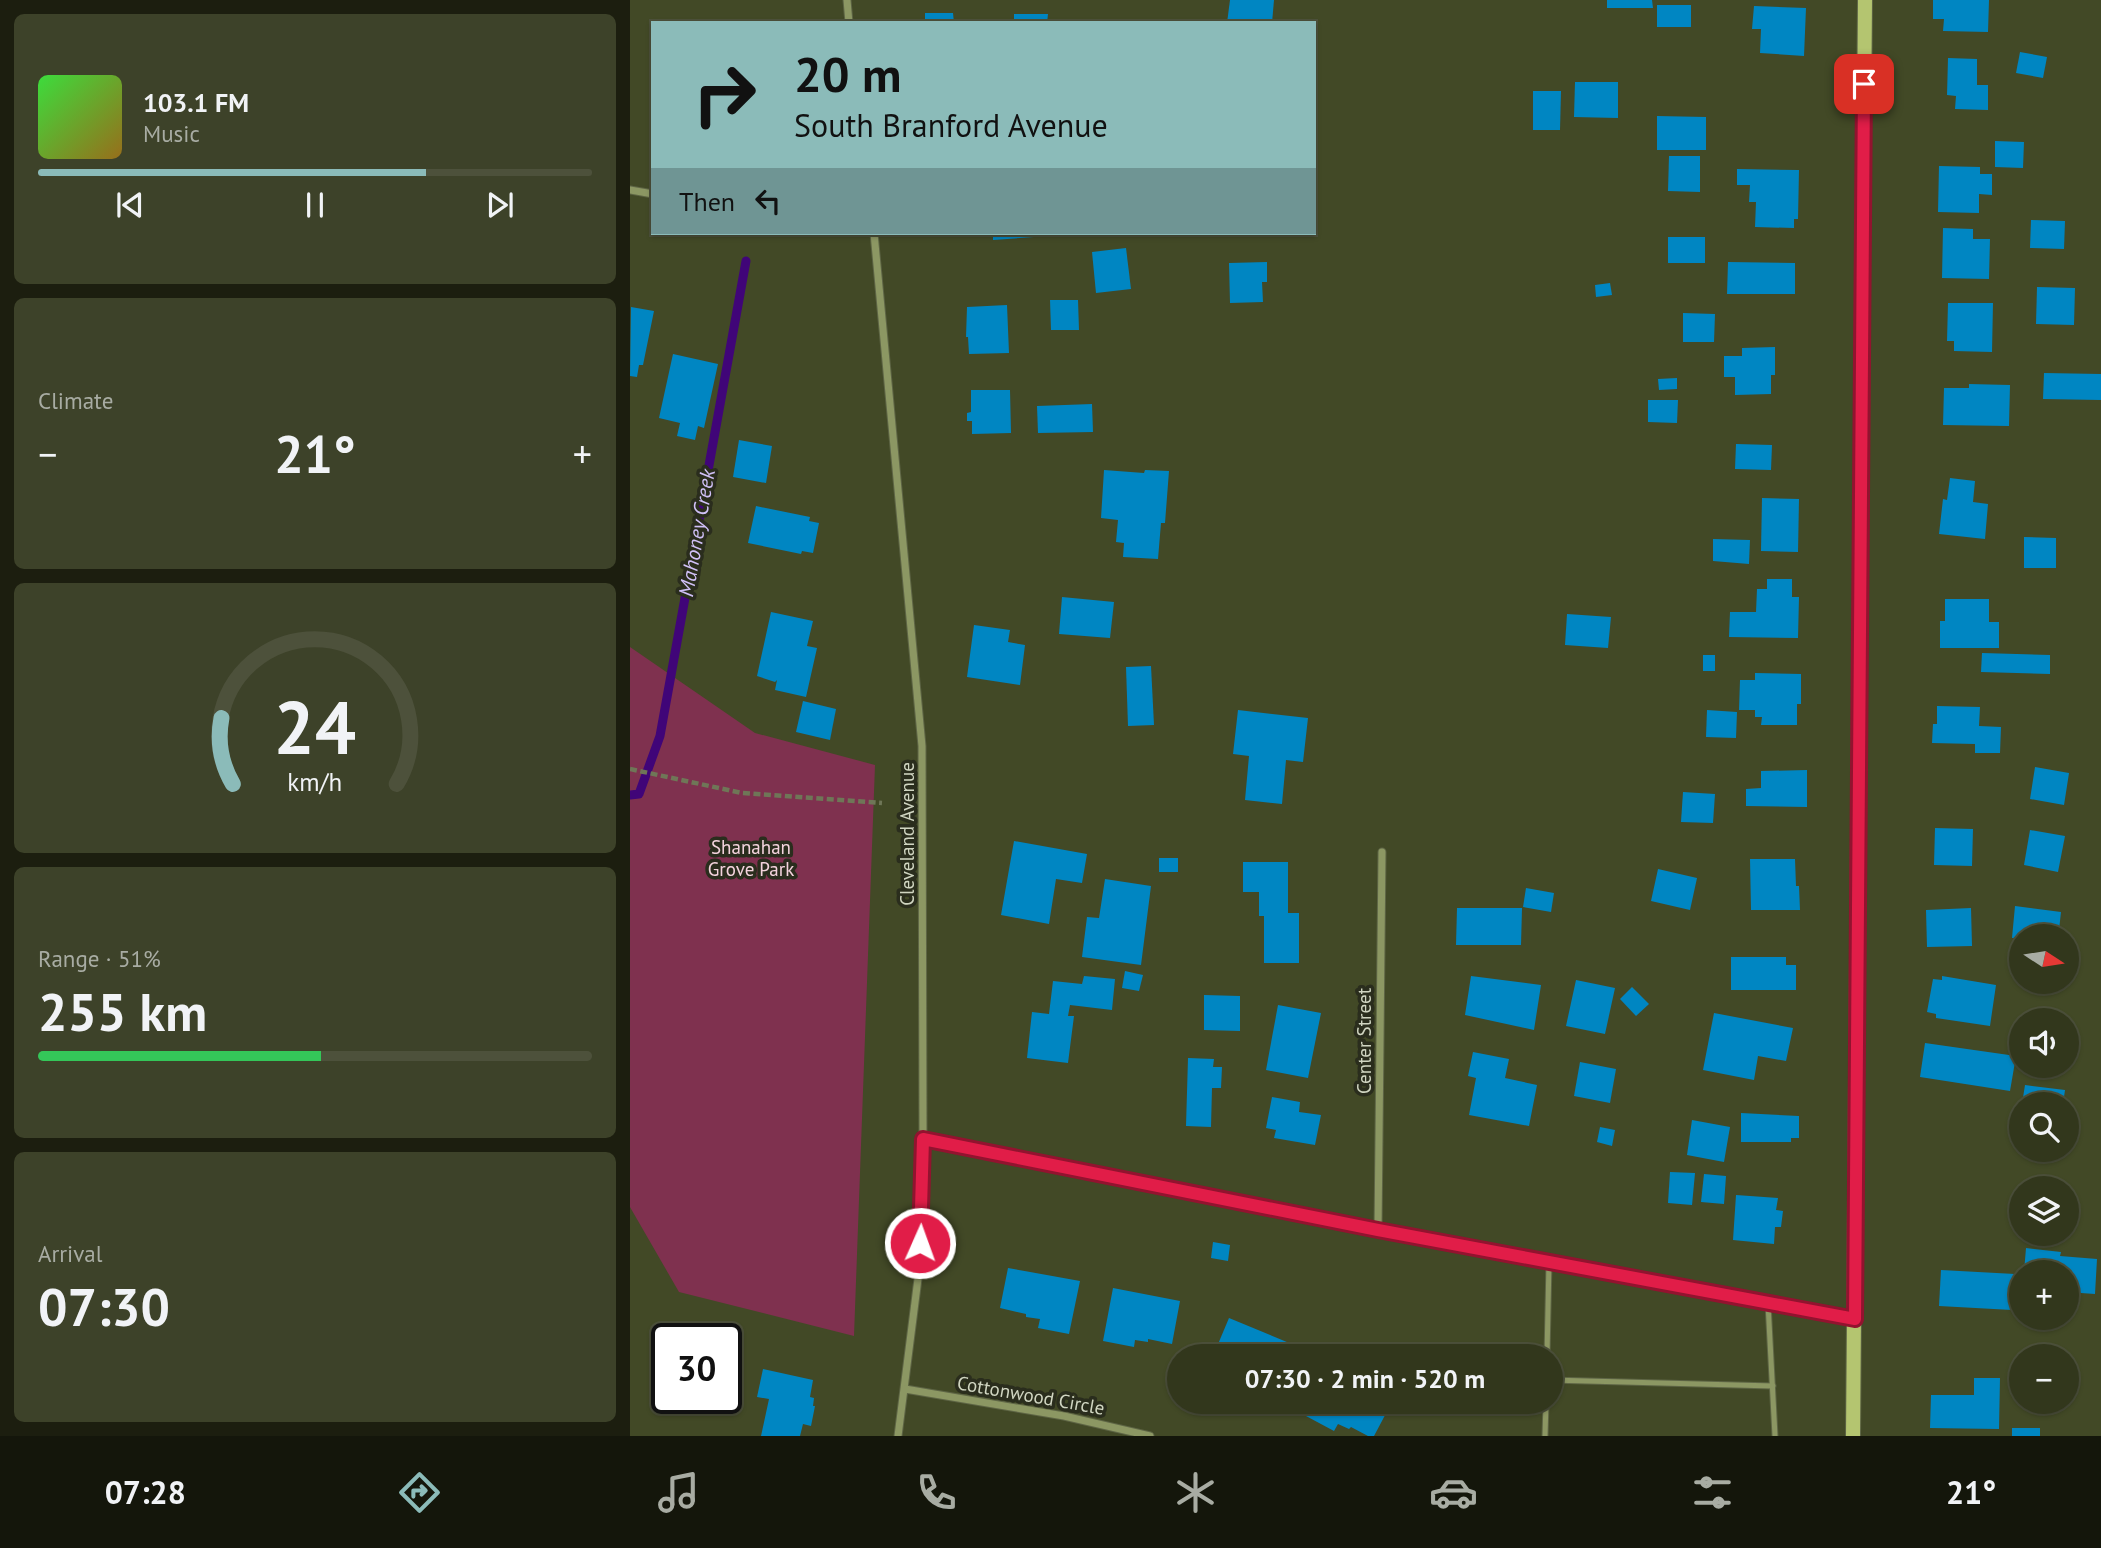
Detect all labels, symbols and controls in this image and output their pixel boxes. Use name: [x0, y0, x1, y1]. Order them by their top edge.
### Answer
text: 20 m: [794, 42, 901, 106]
icon: right: [679, 49, 770, 140]
pin: [1834, 54, 1894, 114]
icon: arrive: [1845, 65, 1883, 103]
text: 103.1 FM: [143, 86, 249, 119]
text: South Branford Avenue: [794, 104, 1108, 146]
text: Music: [143, 119, 200, 148]
icon: left: [749, 182, 787, 220]
text: Then: [679, 185, 735, 218]
icon: previous: [111, 186, 149, 224]
icon: pause: [296, 186, 334, 224]
icon: next: [481, 186, 519, 224]
text: Climate: [38, 386, 113, 415]
text: 21°: [274, 420, 356, 487]
text: −: [38, 429, 57, 478]
text: +: [573, 429, 592, 478]
water label: Mahoney Creek: [672, 465, 721, 599]
text: 24: [274, 680, 356, 774]
street label: Cleveland Avenue: [895, 762, 919, 906]
text: km/h: [288, 766, 342, 798]
park label: Shanahan Grove Park: [708, 835, 794, 881]
north arrow: [2009, 924, 2079, 994]
map controls: [2009, 924, 2079, 1414]
text: Range · 51%: [38, 944, 161, 973]
text: 255 km: [38, 978, 207, 1045]
street label: Center Street: [1352, 987, 1376, 1094]
button: sound: [2009, 1008, 2079, 1078]
button: search: [2009, 1092, 2079, 1162]
button: layers: [2009, 1176, 2079, 1246]
position arrow: [883, 1206, 957, 1280]
text: Arrival: [38, 1239, 102, 1268]
button: +: [2009, 1260, 2079, 1330]
text: 07:30: [38, 1273, 170, 1340]
speed limit sign: 30: [651, 1323, 742, 1414]
button: −: [2009, 1344, 2079, 1414]
text: 07:30 · 2 min · 520 m: [1245, 1362, 1485, 1395]
street label: Cottonwood Circle: [955, 1370, 1107, 1420]
icon: directions: [395, 1468, 444, 1517]
icon: music: [654, 1468, 703, 1517]
icon: phone: [912, 1468, 961, 1517]
icon: climate: [1171, 1468, 1220, 1517]
icon: car: [1429, 1468, 1478, 1517]
icon: filters: [1688, 1468, 1737, 1517]
text: 07:28: [105, 1471, 186, 1513]
text: 21°: [1946, 1471, 1996, 1513]

